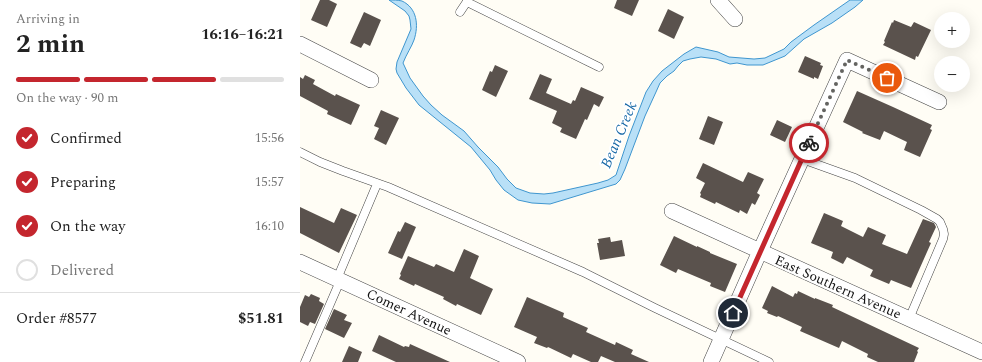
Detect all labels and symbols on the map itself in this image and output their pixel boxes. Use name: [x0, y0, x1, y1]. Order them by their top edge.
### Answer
pin: [870, 61, 904, 95]
water label: Bean Creek: [595, 98, 643, 172]
courier: [789, 123, 829, 163]
street label: East Southern Avenue: [771, 250, 905, 324]
street label: Comer Avenue: [363, 283, 455, 341]
pin: [716, 296, 750, 330]

